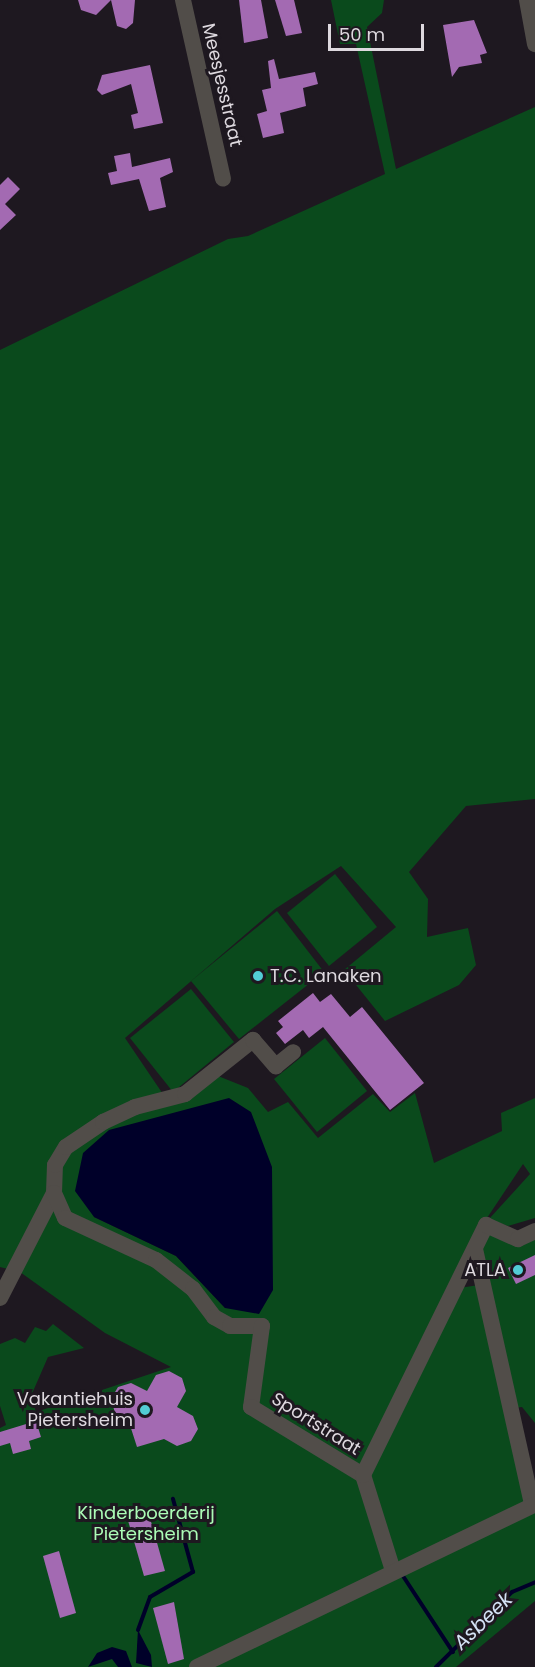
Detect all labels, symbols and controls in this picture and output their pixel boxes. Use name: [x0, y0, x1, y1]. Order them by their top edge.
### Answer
scale bar: [331, 12, 427, 50]
street label: Meesjesstraat: [197, 21, 247, 149]
text: 50 m: [339, 22, 385, 47]
place label: T.C. Lanaken: [270, 965, 382, 987]
marker: T.C. Lanaken: [251, 969, 265, 983]
place label: ATLA: [464, 1259, 506, 1281]
marker: ATLA: [511, 1263, 525, 1277]
street label: Sportstraat: [267, 1388, 365, 1460]
place label: Vakantiehuis Pietersheim: [17, 1389, 133, 1432]
marker: Vakantiehuis Pietersheim: [138, 1403, 152, 1417]
park label: Kinderboerderij Pietersheim: [77, 1503, 215, 1546]
water label: Asbeek: [449, 1587, 517, 1655]

